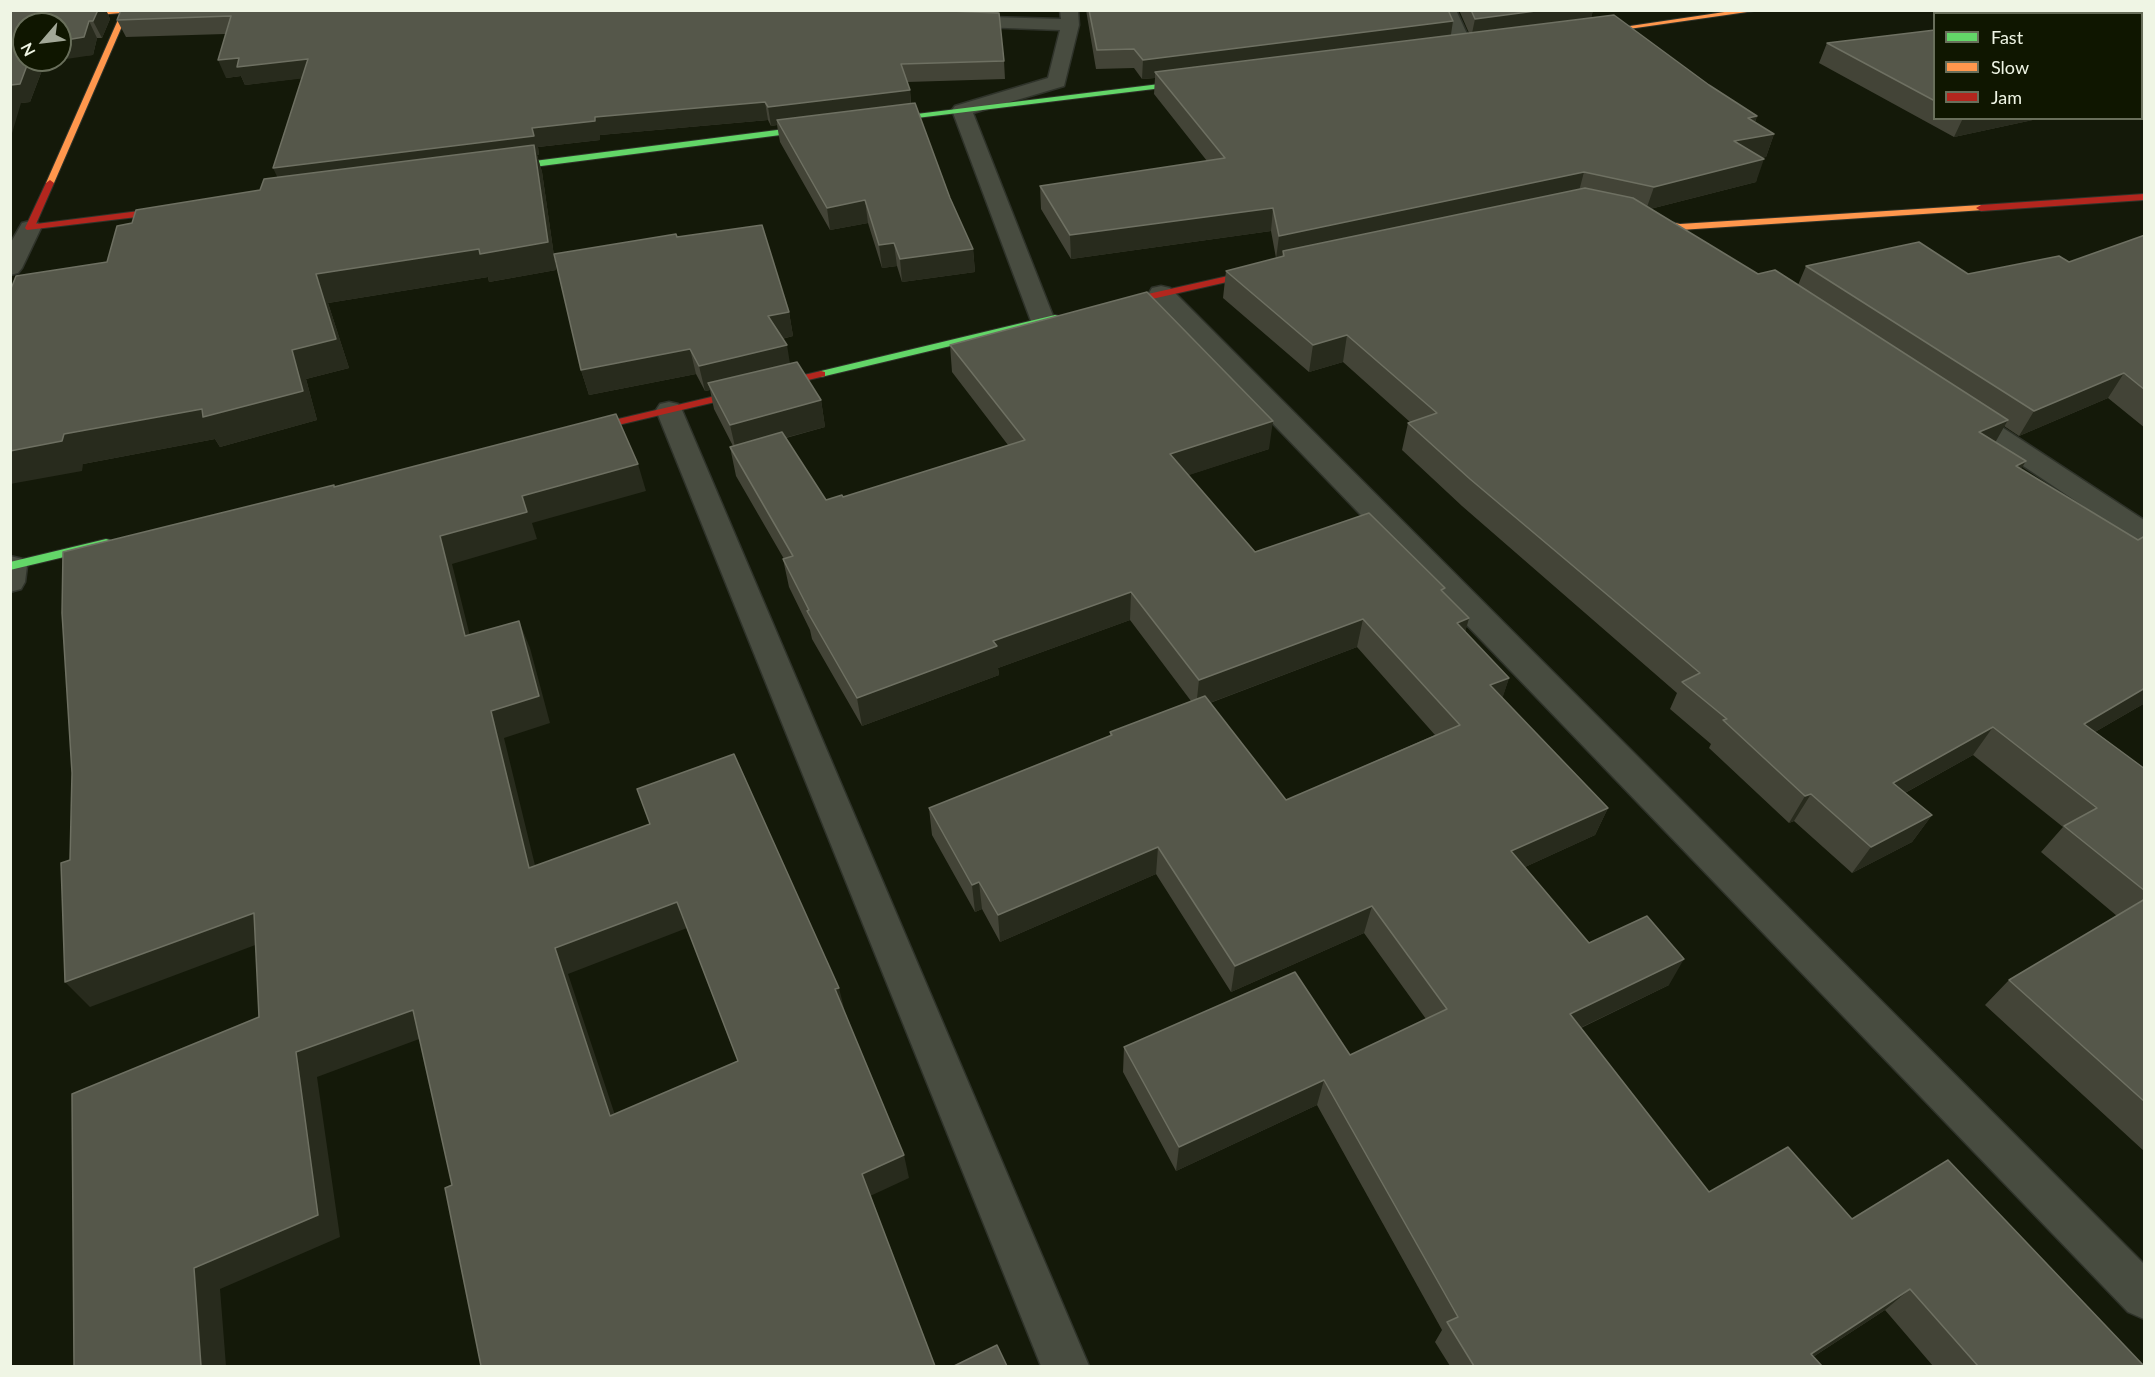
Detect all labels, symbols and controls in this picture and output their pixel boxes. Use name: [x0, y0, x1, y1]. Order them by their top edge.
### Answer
north arrow: [12, 12, 72, 72]
legend: [1933, 12, 2143, 120]
text: Fast: [1991, 26, 2023, 48]
text: N: [16, 40, 39, 60]
text: Slow: [1991, 56, 2029, 78]
text: Jam: [1991, 86, 2022, 108]

